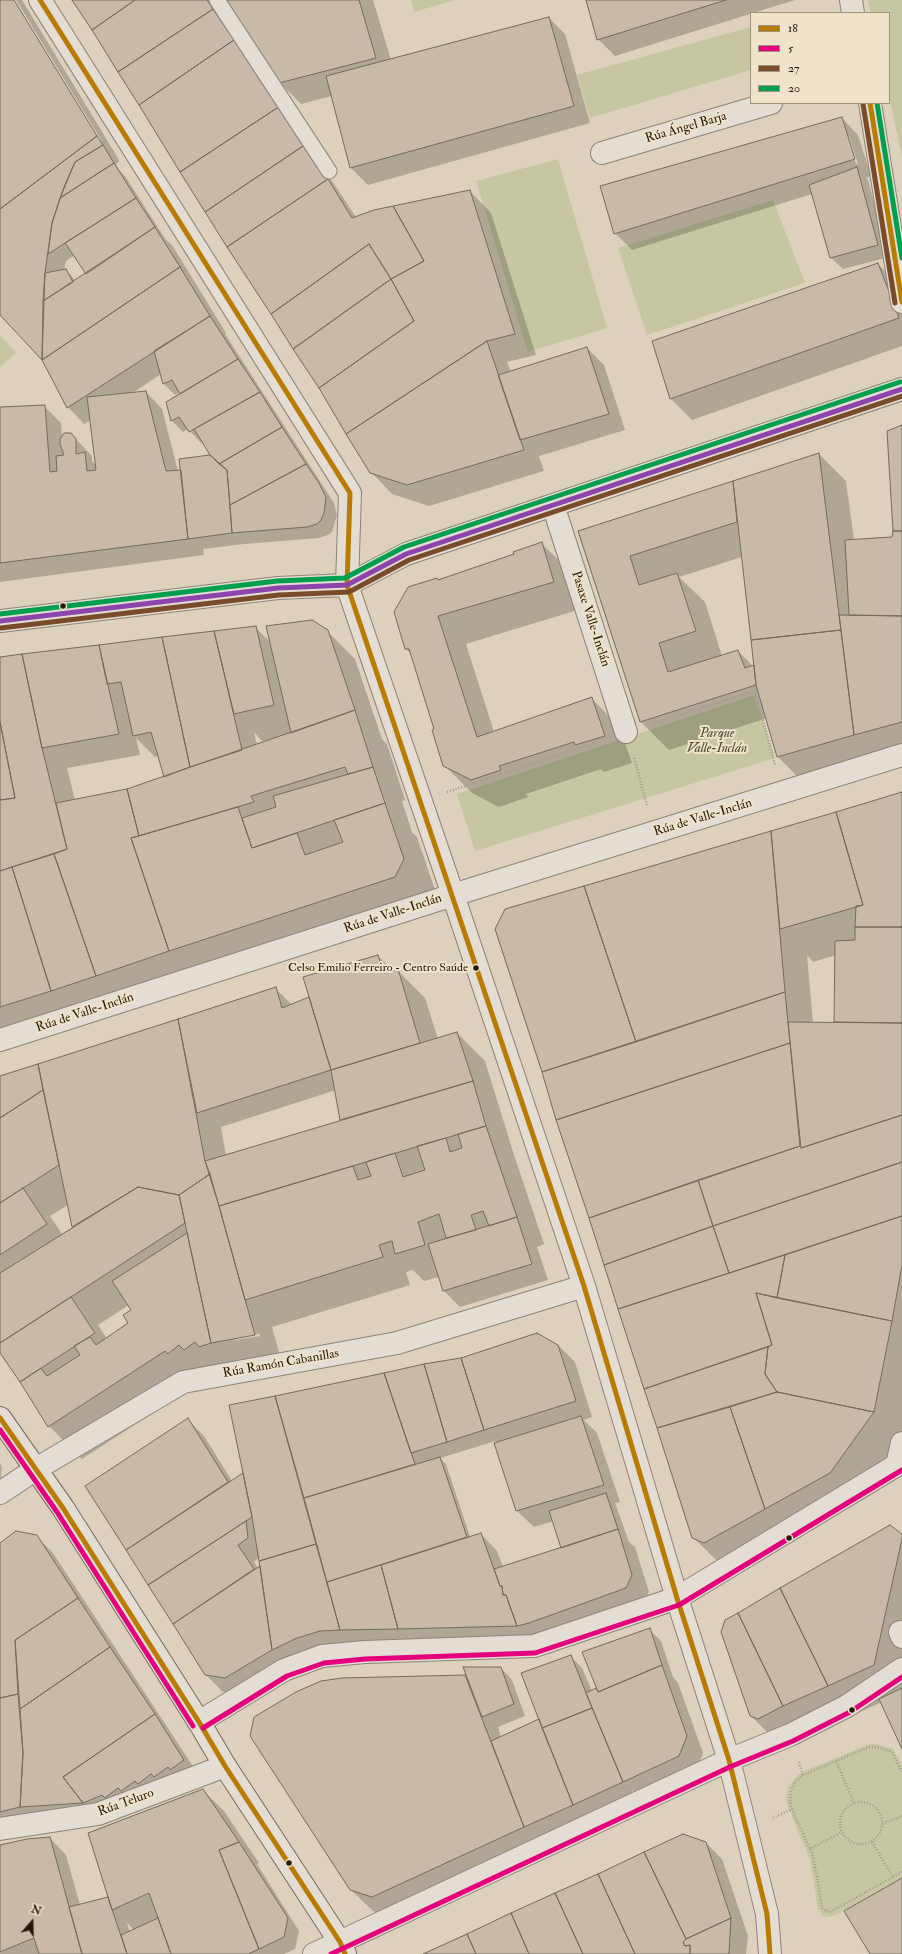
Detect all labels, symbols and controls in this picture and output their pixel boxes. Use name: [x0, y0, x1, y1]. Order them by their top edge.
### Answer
legend: [750, 12, 890, 104]
text: 18: [788, 21, 798, 36]
text: 5: [788, 41, 793, 56]
text: 27: [788, 61, 800, 76]
text: 20: [788, 81, 800, 96]
street label: Rúa Ángel Barja: [644, 109, 728, 147]
street label: Pasaxe Valle-Inclán: [567, 569, 613, 669]
unlabelled marker: [58, 601, 68, 611]
park label: Parque Valle-Inclán: [687, 726, 747, 757]
street label: Rúa de Valle-Inclán: [652, 796, 754, 840]
street label: Rúa de Valle-Inclán: [342, 891, 444, 937]
place label: Celso Emilio Ferreiro - Centro Saúde: [288, 961, 468, 975]
marker: Celso Emilio Ferreiro - Centro Saúde: [471, 963, 481, 973]
street label: Rúa de Valle-Inclán: [34, 990, 136, 1036]
street label: Rúa Ramón Cabanillas: [222, 1346, 340, 1382]
unlabelled marker: [784, 1533, 794, 1543]
unlabelled marker: [847, 1705, 857, 1715]
street label: Rúa Teluro: [96, 1786, 156, 1820]
unlabelled marker: [284, 1858, 294, 1868]
north arrow: [12, 1902, 52, 1942]
text: N: [29, 1902, 43, 1918]

